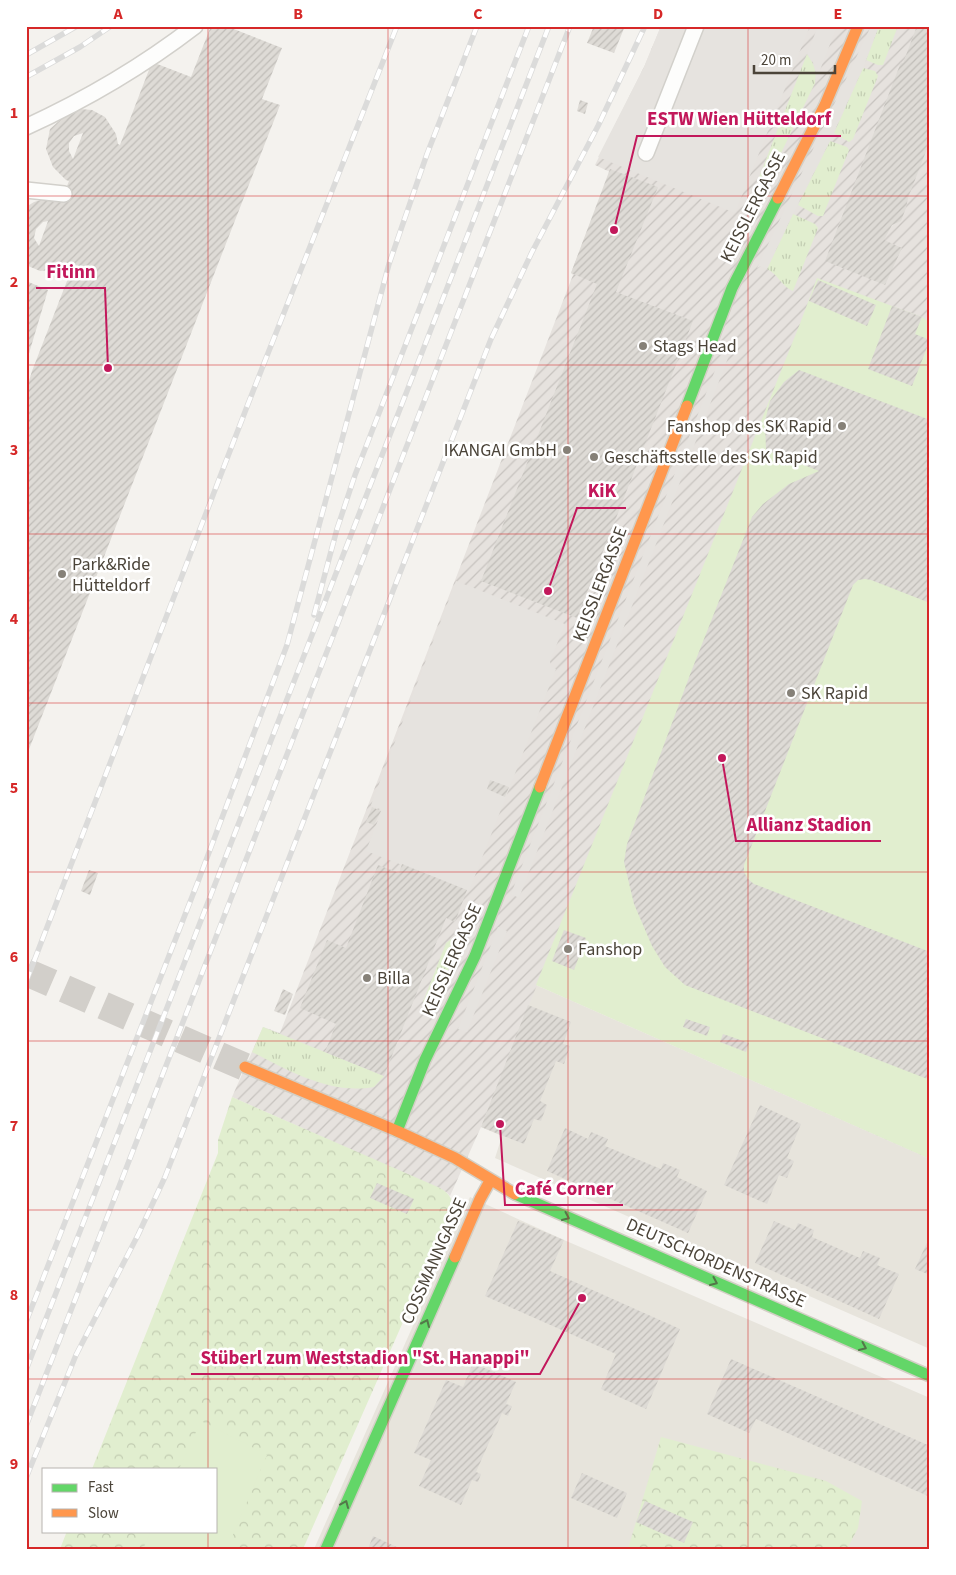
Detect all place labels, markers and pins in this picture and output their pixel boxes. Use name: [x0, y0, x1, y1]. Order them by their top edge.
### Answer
callout: ESTW Wien Hütteldorf: [637, 102, 841, 136]
callout: Fitinn: [36, 254, 105, 288]
place label: Stags Head: [653, 334, 737, 359]
marker: Stags Head: [637, 340, 649, 352]
place label: Fanshop des SK Rapid: [667, 414, 832, 439]
marker: Fanshop des SK Rapid: [836, 420, 848, 432]
place label: IKANGAI GmbH: [444, 438, 557, 463]
marker: IKANGAI GmbH: [561, 444, 573, 456]
place label: Geschäftsstelle des SK Rapid: [604, 445, 818, 470]
marker: Geschäftsstelle des SK Rapid: [588, 451, 600, 463]
callout: KiK: [577, 474, 626, 508]
place label: Park&Ride Hütteldorf: [72, 552, 151, 598]
marker: Park&Ride Hütteldorf: [56, 568, 68, 580]
place label: SK Rapid: [801, 681, 868, 706]
marker: SK Rapid: [785, 687, 797, 699]
callout: Allianz Stadion: [736, 807, 881, 841]
place label: Fanshop: [578, 937, 642, 962]
marker: Fanshop: [562, 943, 574, 955]
place label: Billa: [377, 966, 410, 991]
marker: Billa: [361, 972, 373, 984]
callout: Café Corner: [505, 1171, 623, 1205]
callout: Stüberl zum Weststadion "St. Hanappi": [191, 1340, 540, 1374]

